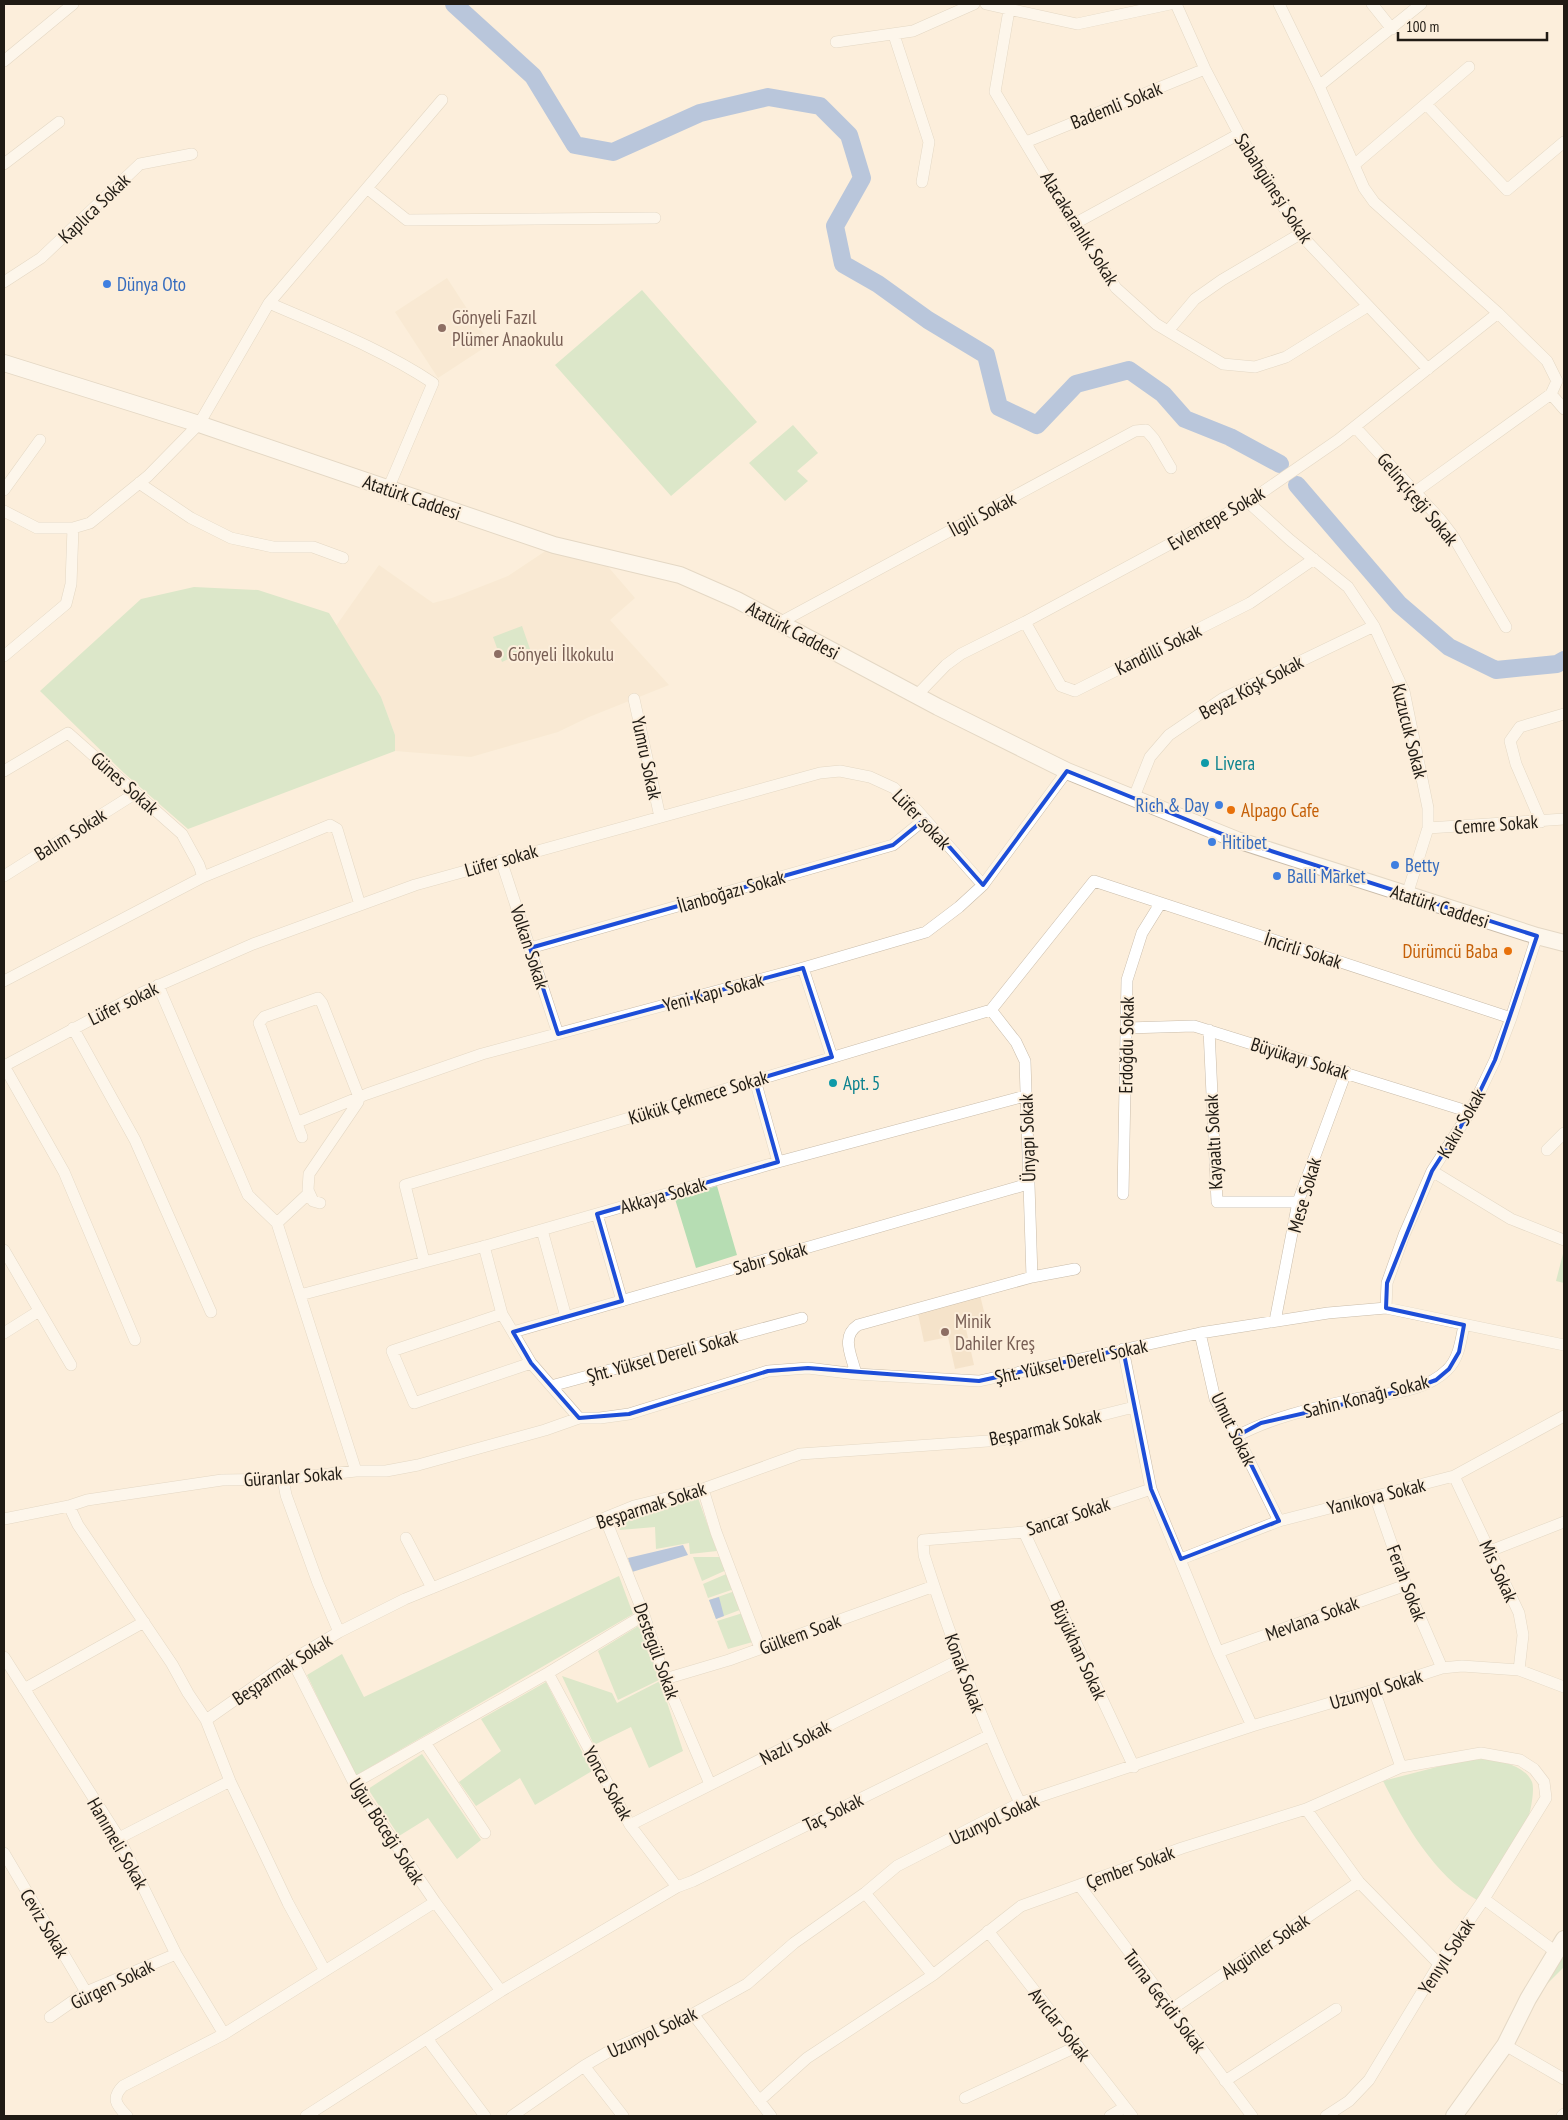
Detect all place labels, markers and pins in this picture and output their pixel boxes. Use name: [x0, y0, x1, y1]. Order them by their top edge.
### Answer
place label: Dünya Oto: [117, 272, 186, 296]
marker: Dünya Oto: [101, 278, 113, 290]
place label: Gönyeli Fazıl Plümer Anaokulu: [452, 305, 564, 351]
marker: Gönyeli Fazıl Plümer Anaokulu: [436, 322, 448, 334]
place label: Gönyeli İlkokulu: [508, 642, 614, 666]
marker: Gönyeli İlkokulu: [492, 648, 504, 660]
place label: Livera: [1215, 751, 1255, 775]
marker: Livera: [1199, 757, 1211, 769]
place label: Rich & Day: [1135, 793, 1210, 817]
place label: Alpago Cafe: [1241, 798, 1320, 822]
marker: Rich & Day: [1213, 799, 1225, 811]
marker: Alpago Cafe: [1225, 804, 1237, 816]
place label: Hitibet: [1222, 830, 1268, 854]
marker: Hitibet: [1206, 836, 1218, 848]
place label: Betty: [1405, 853, 1440, 877]
marker: Betty: [1389, 859, 1401, 871]
place label: Balli Market: [1287, 864, 1366, 888]
marker: Balli Market: [1271, 870, 1283, 882]
place label: Dürümcü Baba: [1403, 939, 1498, 963]
marker: Dürümcü Baba: [1502, 945, 1514, 957]
place label: Apt. 5: [843, 1071, 880, 1095]
marker: Apt. 5: [827, 1077, 839, 1089]
place label: Minik Dahiler Kreş: [955, 1309, 1035, 1355]
marker: Minik Dahiler Kreş: [939, 1326, 951, 1338]

